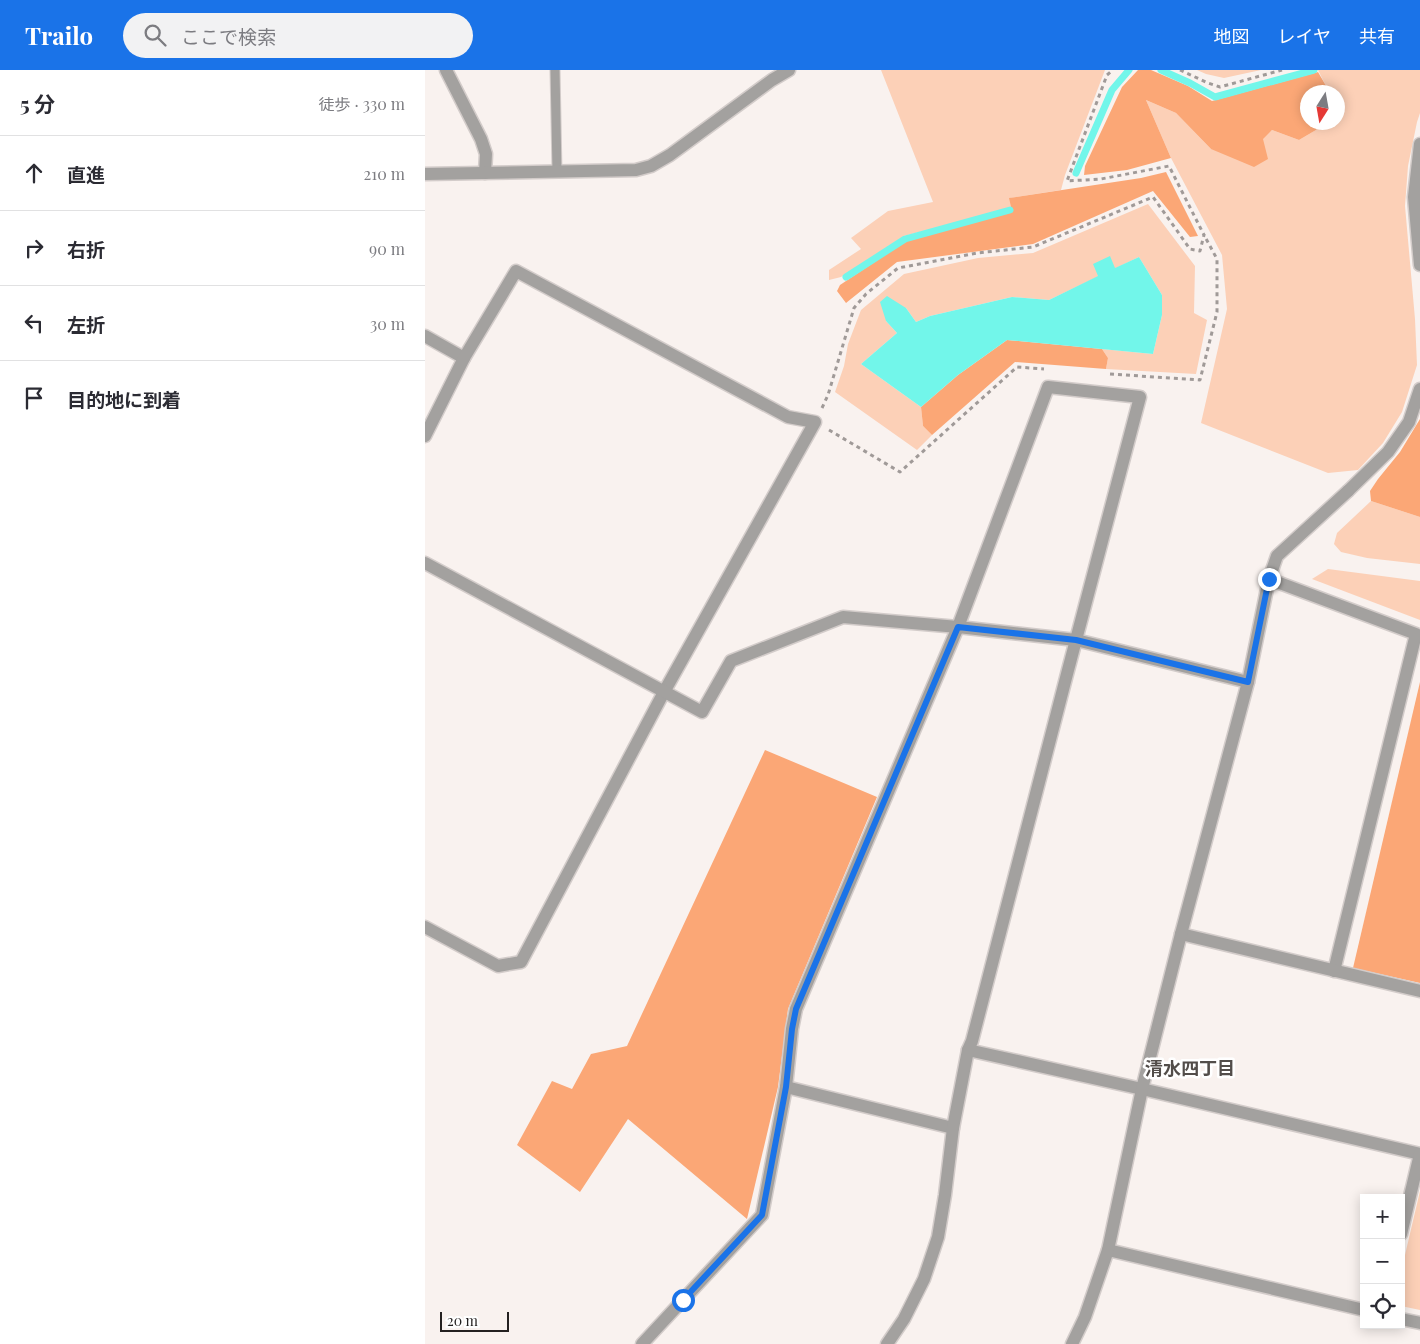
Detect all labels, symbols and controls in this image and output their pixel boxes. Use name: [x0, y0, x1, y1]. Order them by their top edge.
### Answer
search box: [123, 13, 473, 58]
text: Trailo: [25, 19, 93, 51]
icon: search: [141, 21, 169, 49]
text: ここで検索: [181, 23, 276, 49]
text: 地図: [1214, 24, 1250, 48]
text: レイヤ: [1278, 24, 1331, 48]
text: 共有: [1359, 24, 1395, 48]
north arrow: [1300, 85, 1345, 130]
text: 5 分: [20, 89, 55, 117]
text: 徒歩 · 330 m: [319, 93, 405, 114]
icon: ahead: [20, 159, 48, 187]
text: 直進: [67, 161, 105, 187]
text: 210 m: [364, 163, 405, 184]
icon: right: [20, 234, 48, 262]
text: 右折: [67, 236, 105, 262]
text: 90 m: [369, 238, 405, 259]
icon: left: [20, 309, 48, 337]
text: 左折: [67, 311, 105, 337]
text: 30 m: [370, 313, 405, 334]
icon: arrive: [20, 384, 48, 412]
text: 目的地に到着: [67, 386, 181, 412]
route end: [1258, 568, 1281, 591]
district label: 清水四丁目: [1145, 1056, 1235, 1080]
map controls: [1360, 1194, 1405, 1329]
button: +: [1360, 1194, 1405, 1239]
button: −: [1360, 1239, 1405, 1284]
button: locate: [1360, 1284, 1405, 1329]
route start: [672, 1289, 695, 1312]
scale bar: [440, 1309, 509, 1332]
text: 20 m: [447, 1311, 478, 1330]

